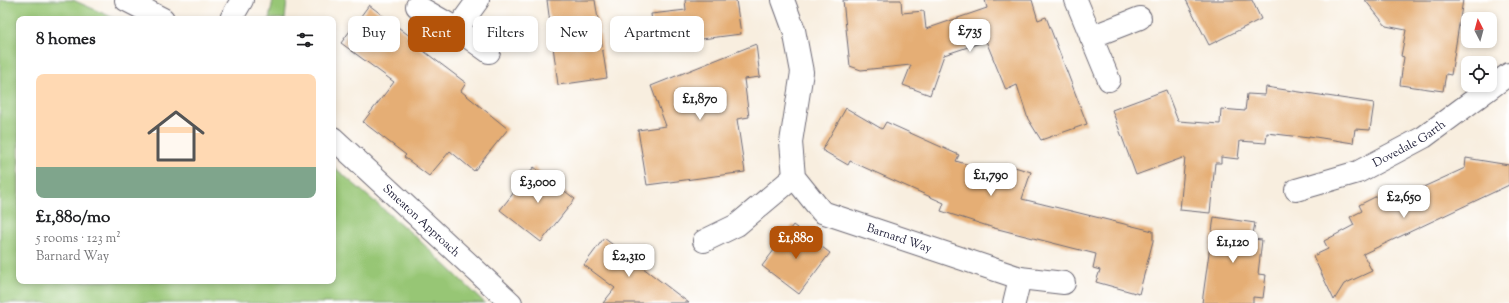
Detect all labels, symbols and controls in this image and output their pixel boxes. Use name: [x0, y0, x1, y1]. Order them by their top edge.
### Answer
north arrow: [1461, 12, 1497, 48]
map controls: [1461, 12, 1497, 92]
chip: Buy: [348, 16, 400, 52]
chip: Rent: [408, 16, 465, 52]
chip: Filters: [473, 16, 538, 52]
chip: New: [546, 16, 602, 52]
chip: Apartment: [610, 16, 704, 52]
pin: £735: [946, 19, 994, 53]
text: £735: [958, 23, 982, 41]
text: 8 homes: [36, 28, 96, 52]
icon: filters: [294, 29, 316, 51]
button: locate: [1461, 56, 1497, 92]
pin: £1,870: [667, 87, 733, 121]
text: £1,870: [683, 91, 717, 109]
icon: home: [140, 100, 212, 172]
street label: Dovedale Garth: [1370, 116, 1450, 173]
pin: £1,790: [958, 163, 1024, 197]
text: £1,790: [974, 167, 1008, 185]
pin: £3,000: [505, 170, 571, 204]
text: £3,000: [520, 174, 556, 192]
street label: Smeaton Approach: [378, 180, 464, 262]
pin: £2,650: [1371, 185, 1437, 219]
text: £2,650: [1387, 189, 1421, 207]
text: £1,880/mo: [36, 206, 110, 230]
street label: Barnard Way: [864, 219, 934, 258]
pin: £1,880: [763, 226, 829, 260]
text: 5 rooms · 123 m²: [36, 230, 121, 248]
text: £1,880: [779, 230, 813, 248]
pin: £1,120: [1200, 230, 1266, 264]
text: £1,120: [1217, 234, 1249, 252]
pin: £2,310: [596, 244, 662, 278]
text: Barnard Way: [36, 248, 109, 266]
text: £2,310: [613, 248, 646, 266]

